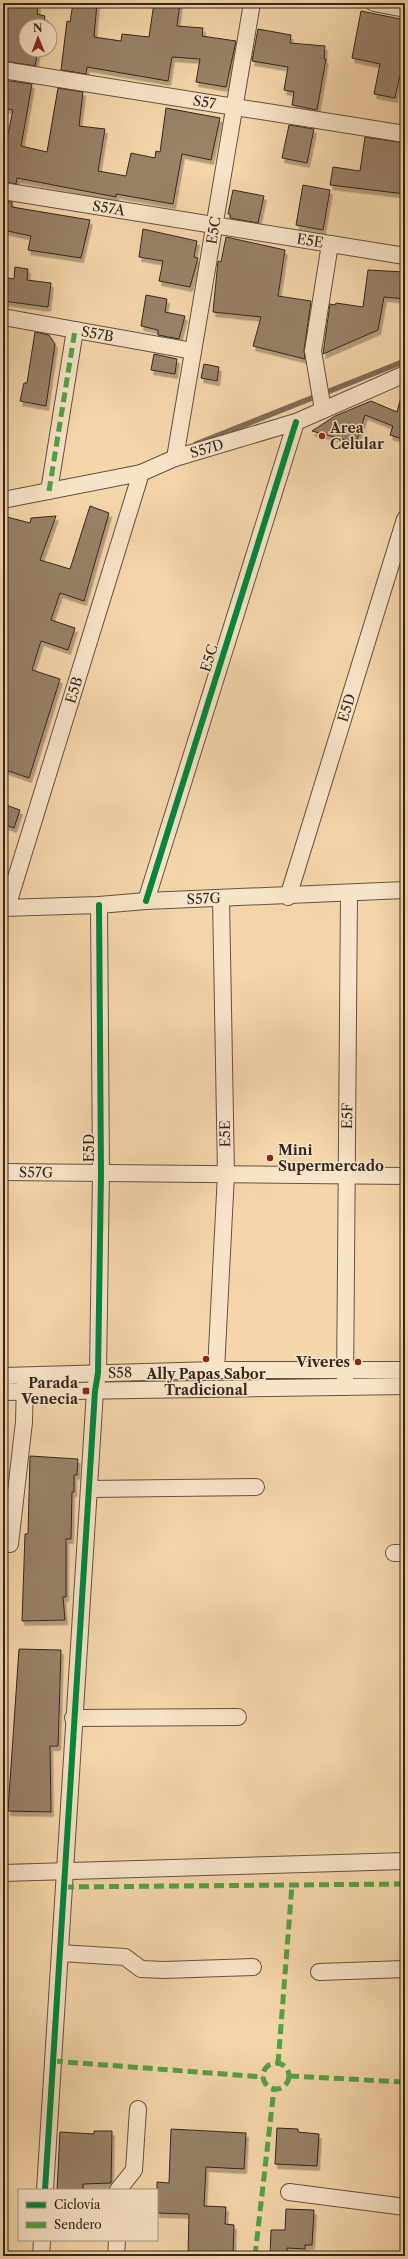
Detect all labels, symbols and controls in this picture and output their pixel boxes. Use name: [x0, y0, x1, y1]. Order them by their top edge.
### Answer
north arrow: [18, 18, 58, 58]
text: N: [33, 21, 43, 35]
street label: S57: [192, 91, 217, 113]
street label: S57A: [91, 197, 127, 220]
street label: E5C: [202, 215, 225, 246]
street label: E5E: [295, 230, 325, 252]
street label: S57B: [80, 322, 115, 346]
place label: Area Celular: [329, 419, 384, 453]
marker: Area Celular: [317, 431, 327, 441]
street label: S57D: [188, 435, 226, 462]
street label: E5C: [196, 642, 222, 674]
street label: E5B: [61, 674, 87, 706]
street label: E5D: [334, 692, 359, 724]
street label: S57G: [186, 889, 221, 908]
street label: E5F: [338, 1103, 356, 1129]
street label: E5E: [216, 1120, 234, 1148]
street label: E5D: [80, 1134, 98, 1162]
place label: Mini Supermercado: [278, 1141, 384, 1175]
marker: Mini Supermercado: [265, 1153, 275, 1163]
street label: S57G: [19, 1163, 53, 1181]
place label: Viveres: [295, 1353, 350, 1371]
marker: Ally Papas Sabor Tradicional: [201, 1354, 211, 1364]
marker: Viveres: [353, 1357, 363, 1367]
street label: S58: [108, 1363, 132, 1382]
place label: Ally Papas Sabor Tradicional: [145, 1365, 266, 1399]
place label: Parada Venecia: [20, 1374, 79, 1408]
marker: Parada Venecia: [81, 1386, 91, 1396]
legend: [18, 2189, 158, 2241]
text: Ciclovía: [54, 2197, 101, 2212]
text: Sendero: [54, 2217, 102, 2232]

